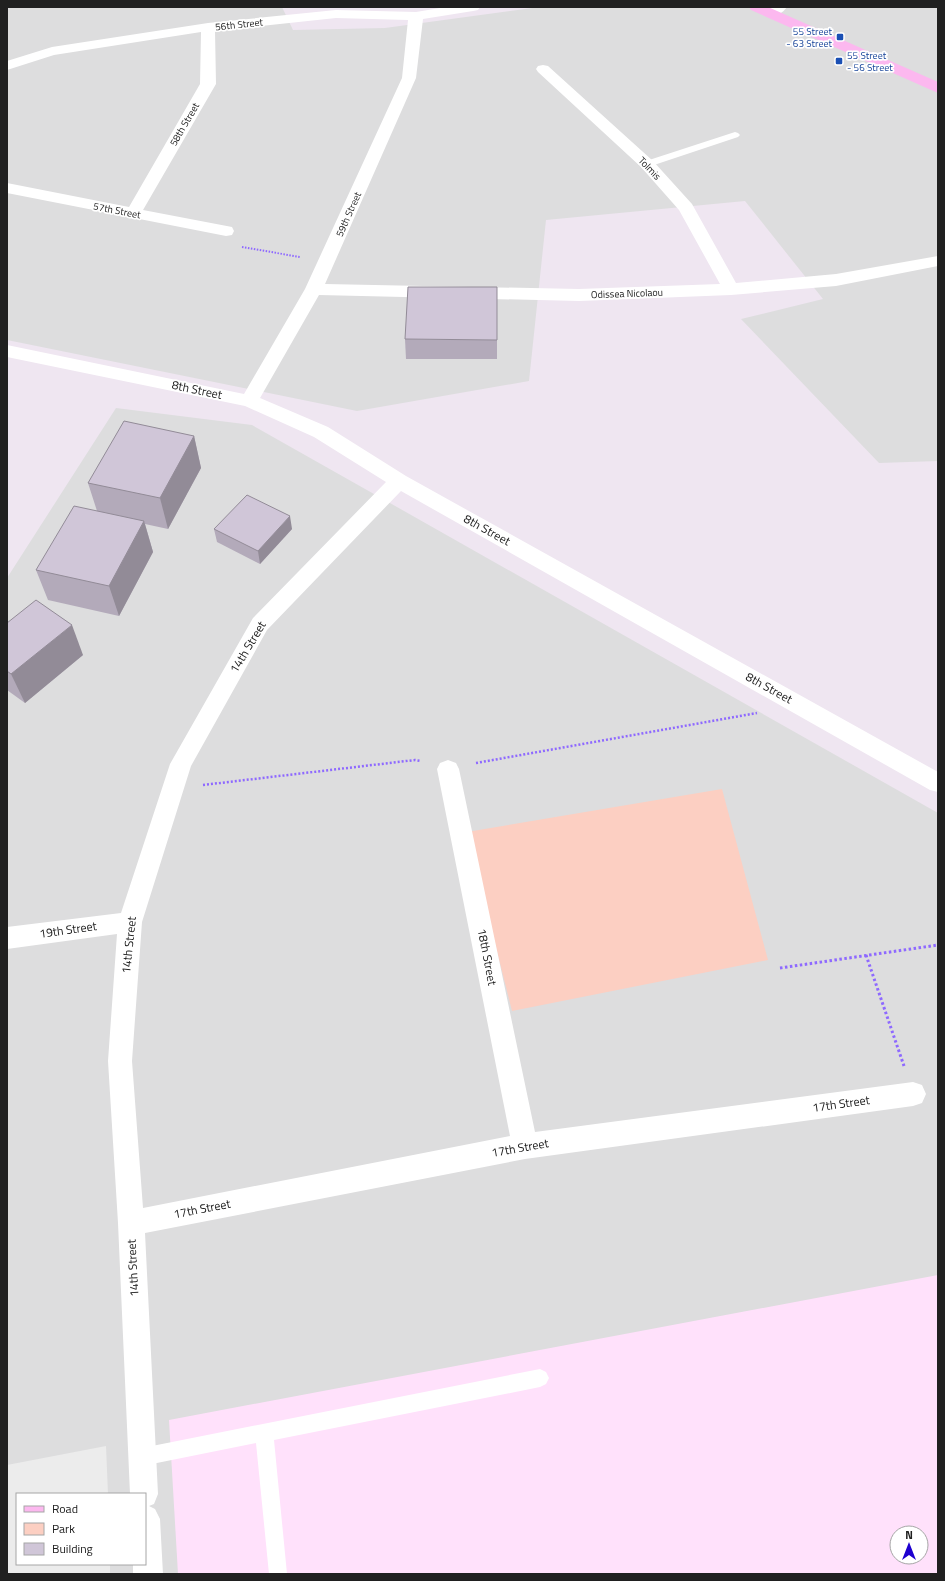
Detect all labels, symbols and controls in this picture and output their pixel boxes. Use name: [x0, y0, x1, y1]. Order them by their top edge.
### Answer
street label: 56th Street: [214, 14, 264, 34]
place label: 55 Street - 63 Street: [786, 24, 832, 51]
marker: 55 Street - 63 Street: [835, 32, 845, 42]
place label: 55 Street - 56 Street: [847, 48, 893, 75]
marker: 55 Street - 56 Street: [834, 56, 844, 66]
street label: 58th Street: [166, 99, 203, 149]
street label: Tolmis: [635, 153, 665, 184]
street label: 59th Street: [332, 189, 365, 239]
street label: 57th Street: [92, 199, 142, 223]
street label: Odissea Nicolaou: [591, 285, 663, 302]
street label: 8th Street: [170, 375, 225, 404]
street label: 8th Street: [460, 509, 515, 551]
street label: 14th Street: [225, 616, 271, 676]
street label: 8th Street: [742, 667, 797, 709]
street label: 14th Street: [116, 915, 141, 975]
street label: 19th Street: [38, 916, 99, 943]
street label: 18th Street: [473, 927, 502, 988]
street label: 17th Street: [811, 1090, 872, 1117]
street label: 17th Street: [490, 1133, 551, 1162]
street label: 17th Street: [172, 1194, 233, 1223]
street label: 14th Street: [121, 1238, 143, 1297]
legend: [16, 1493, 146, 1565]
text: Road: [52, 1499, 78, 1518]
text: Park: [52, 1519, 75, 1538]
north arrow: [889, 1525, 929, 1565]
text: N: [905, 1527, 913, 1543]
text: Building: [52, 1539, 93, 1558]

